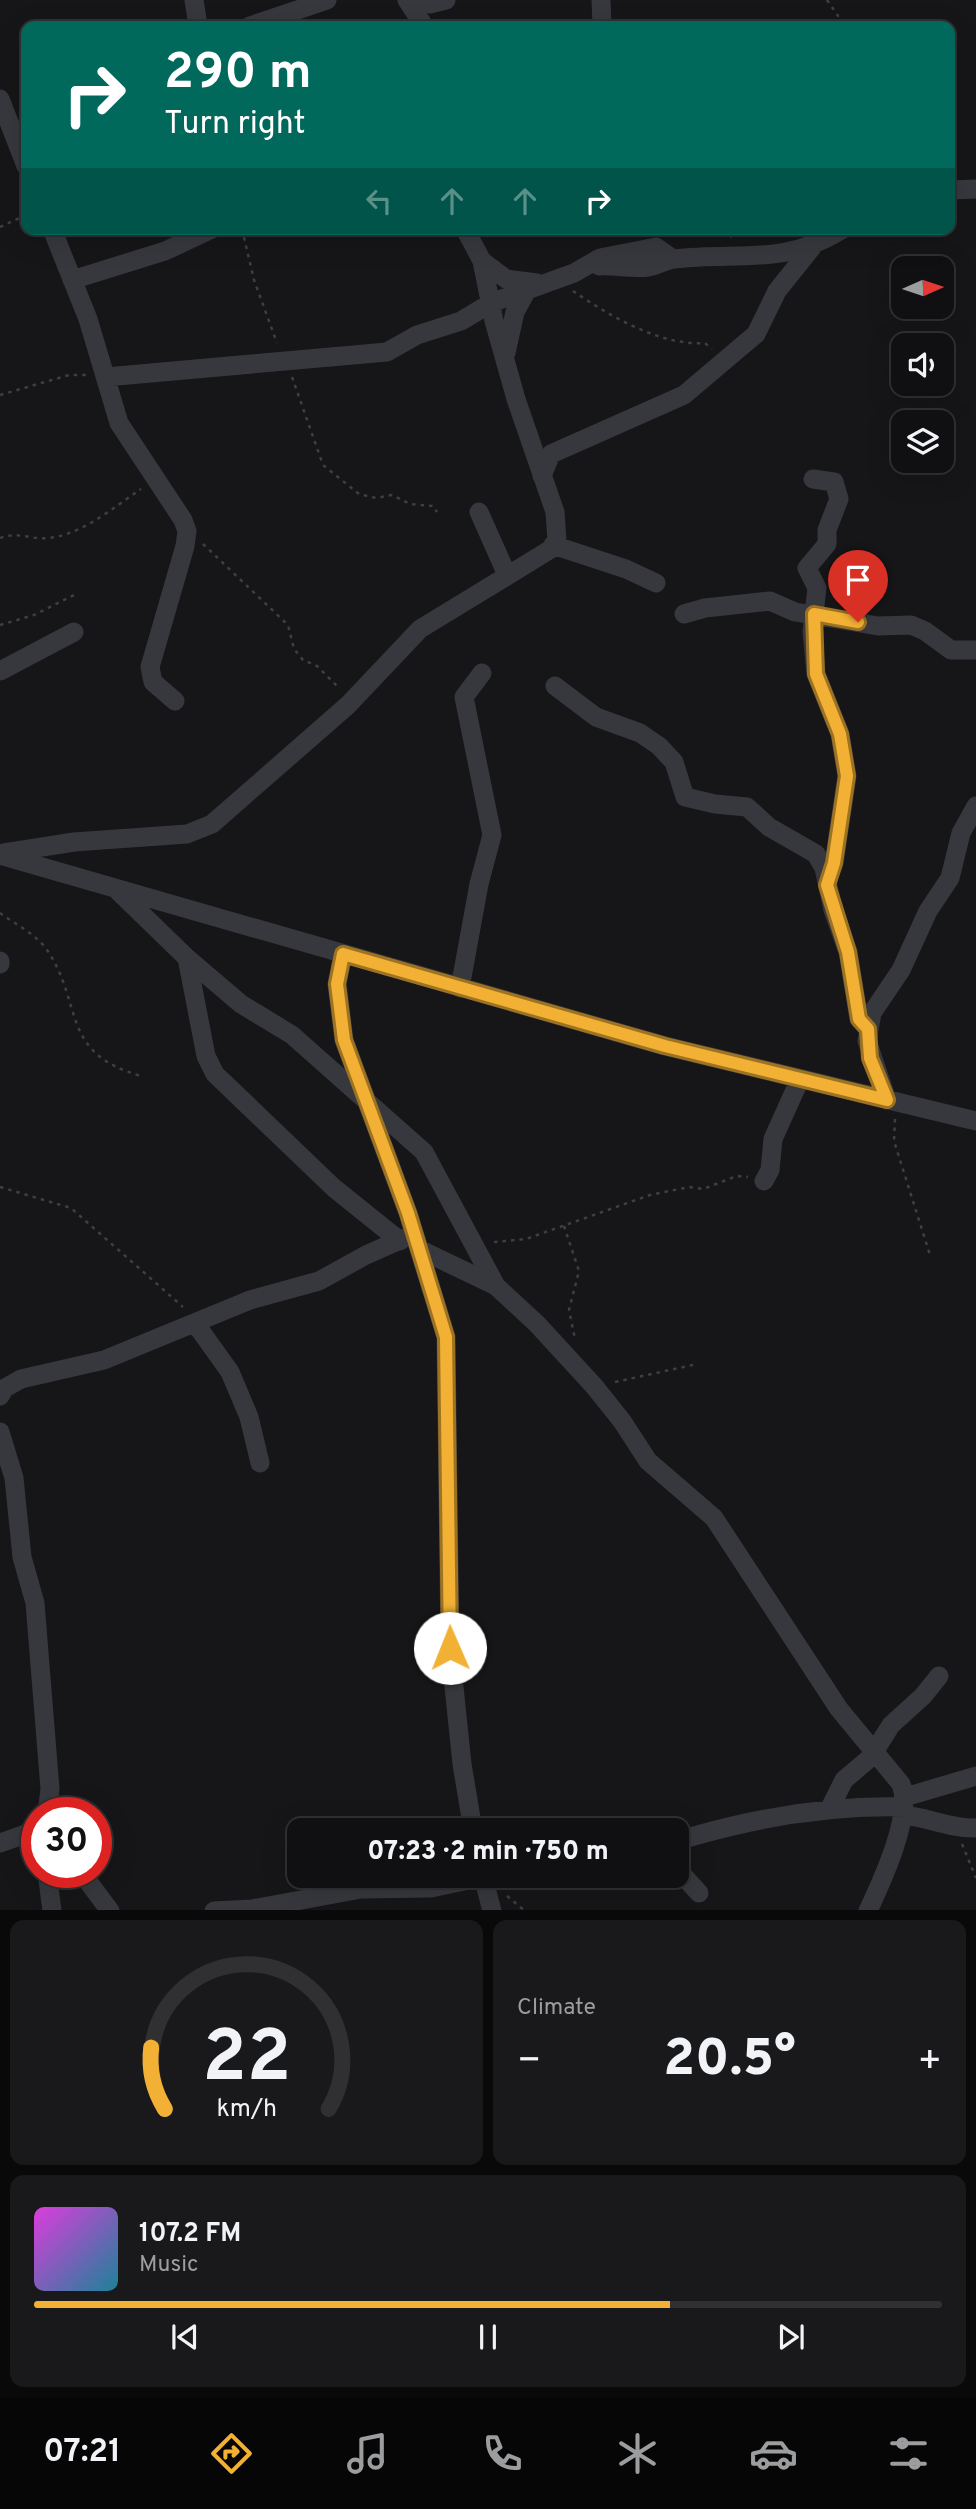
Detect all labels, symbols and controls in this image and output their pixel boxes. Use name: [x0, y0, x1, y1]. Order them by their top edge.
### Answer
text: 290 m: [164, 44, 312, 106]
icon: right: [49, 49, 140, 140]
text: Turn right: [164, 105, 306, 145]
icon: left: [360, 182, 398, 220]
icon: ahead: [433, 182, 471, 220]
icon: ahead: [506, 182, 544, 220]
icon: right: [579, 182, 617, 220]
north arrow: [891, 256, 954, 318]
map controls: [891, 256, 954, 473]
button: sound: [891, 333, 954, 396]
button: layers: [891, 410, 954, 473]
pin: [828, 550, 888, 622]
icon: arrive: [839, 561, 877, 599]
position arrow: [413, 1611, 487, 1685]
speed limit sign: 30: [21, 1797, 112, 1888]
text: 07:23 · 2 min · 750 m: [367, 1836, 609, 1869]
text: Climate: [517, 1994, 596, 2023]
text: 22: [202, 2015, 291, 2107]
text: 20.5°: [663, 2028, 796, 2094]
text: −: [517, 2038, 542, 2087]
text: +: [917, 2038, 942, 2087]
text: km/h: [216, 2093, 277, 2125]
text: 107.2 FM: [139, 2218, 241, 2251]
text: Music: [139, 2251, 199, 2280]
icon: previous: [166, 2318, 204, 2356]
icon: pause: [469, 2318, 507, 2356]
icon: next: [772, 2318, 810, 2356]
icon: directions: [207, 2429, 256, 2478]
icon: music: [343, 2429, 392, 2478]
icon: phone: [478, 2429, 527, 2478]
icon: climate: [613, 2429, 662, 2478]
icon: car: [749, 2429, 798, 2478]
icon: filters: [884, 2429, 933, 2478]
text: 07:21: [43, 2433, 121, 2473]

